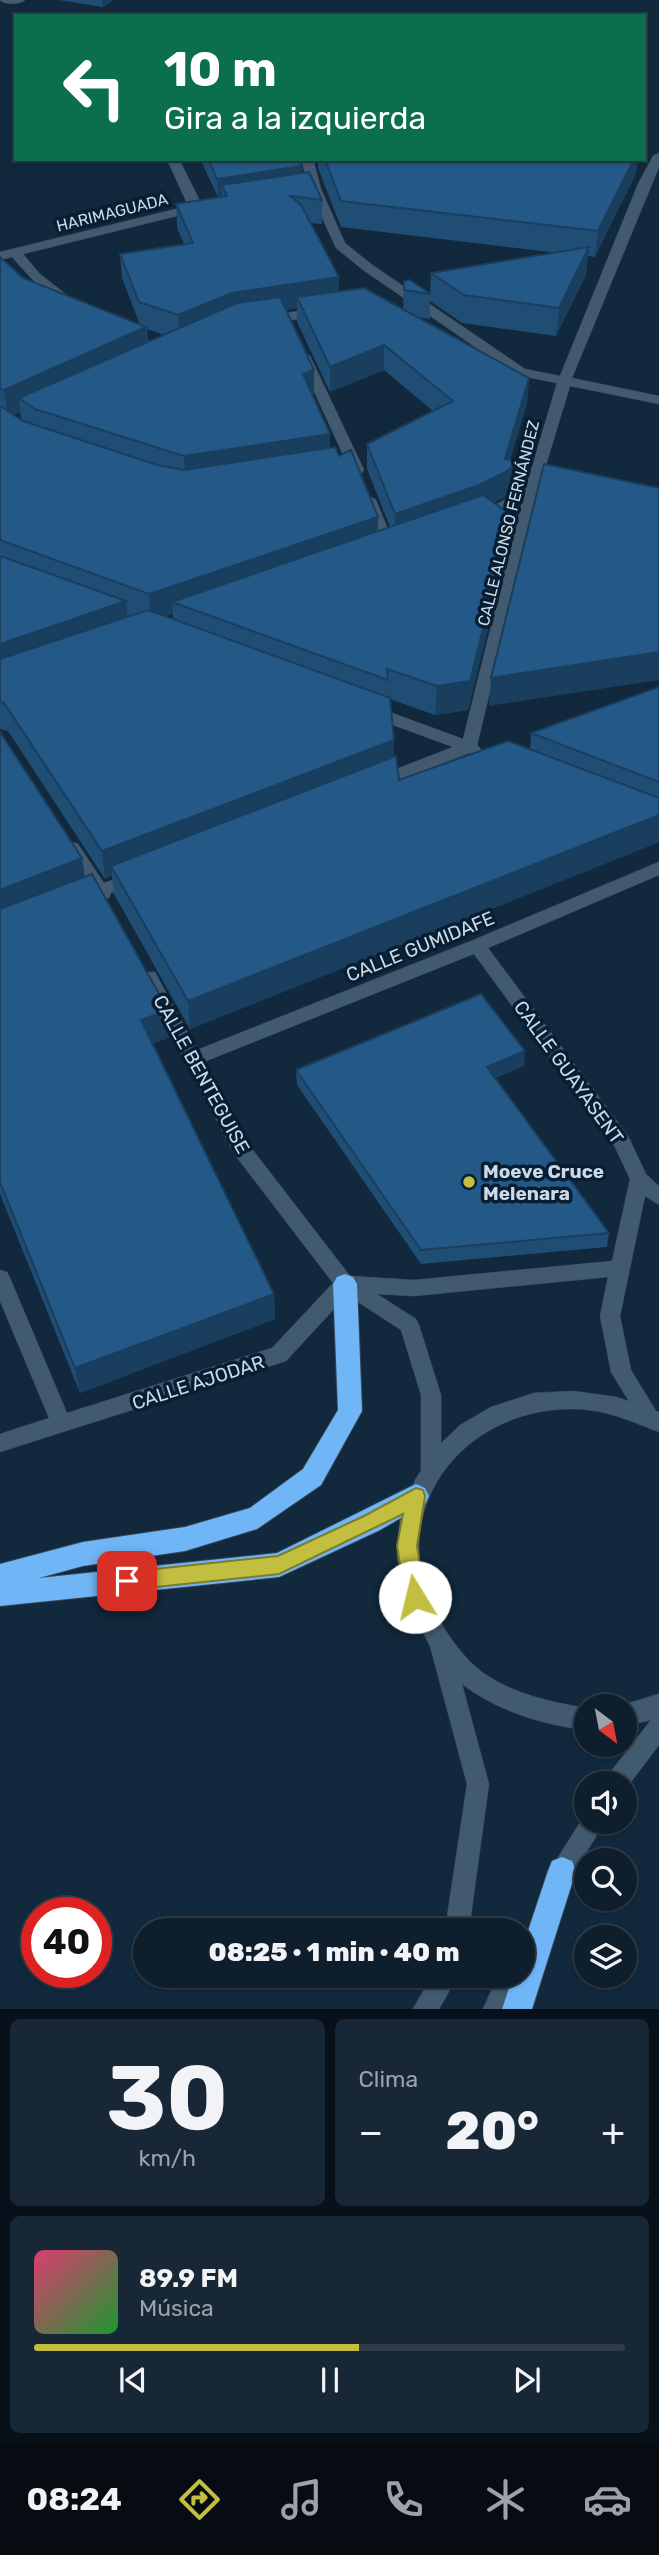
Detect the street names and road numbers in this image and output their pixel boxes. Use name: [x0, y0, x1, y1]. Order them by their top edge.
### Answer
street label: HARIMAGUADA: [54, 189, 170, 236]
street label: CALLE ALONSO FERNÁNDEZ: [474, 418, 543, 628]
street label: CALLE GUMIDAFE: [343, 906, 498, 987]
street label: CALLE BENTEGUISE: [149, 991, 255, 1157]
street label: CALLE GUAYASENT: [509, 996, 628, 1148]
street label: CALLE AJODAR: [129, 1350, 267, 1415]

